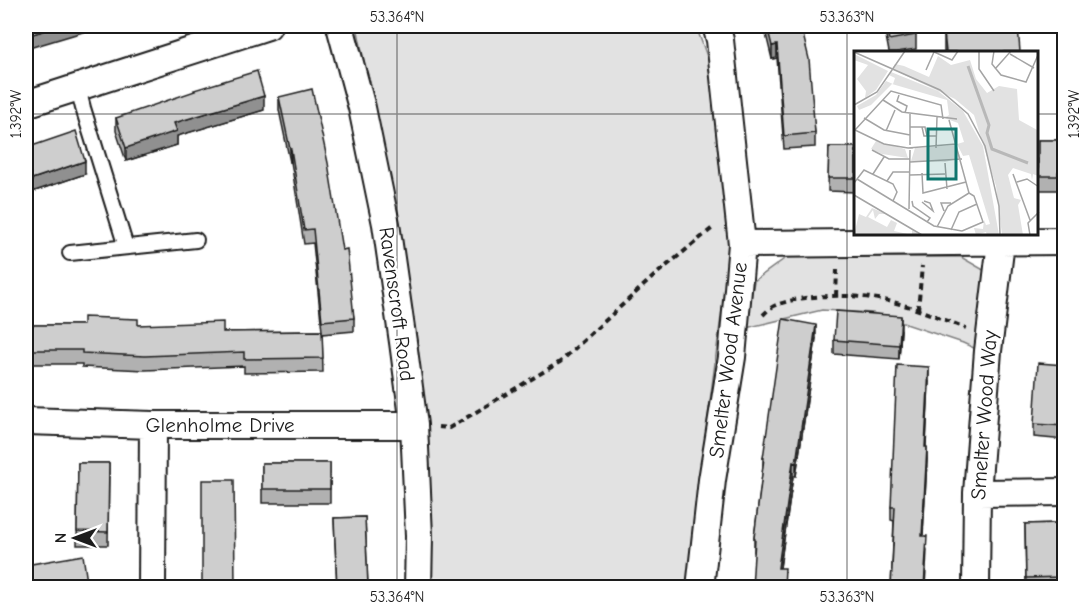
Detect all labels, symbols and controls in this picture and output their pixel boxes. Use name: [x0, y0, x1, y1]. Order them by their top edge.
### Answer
text: 53.364°N: [370, 8, 424, 26]
text: 53.363°N: [820, 8, 874, 26]
inset map: [854, 51, 1039, 236]
text: 1.392°W: [7, 90, 25, 138]
text: 1.392°W: [1065, 90, 1083, 138]
street label: Ravenscroft Road: [374, 225, 420, 383]
street label: Smelter Wood Avenue: [704, 261, 752, 459]
street label: Smelter Wood Way: [966, 329, 1002, 501]
street label: Glenholme Drive: [146, 413, 294, 437]
north arrow: [45, 508, 105, 568]
text: N: [52, 533, 70, 543]
text: 53.364°N: [370, 588, 424, 606]
text: 53.363°N: [820, 588, 874, 606]

